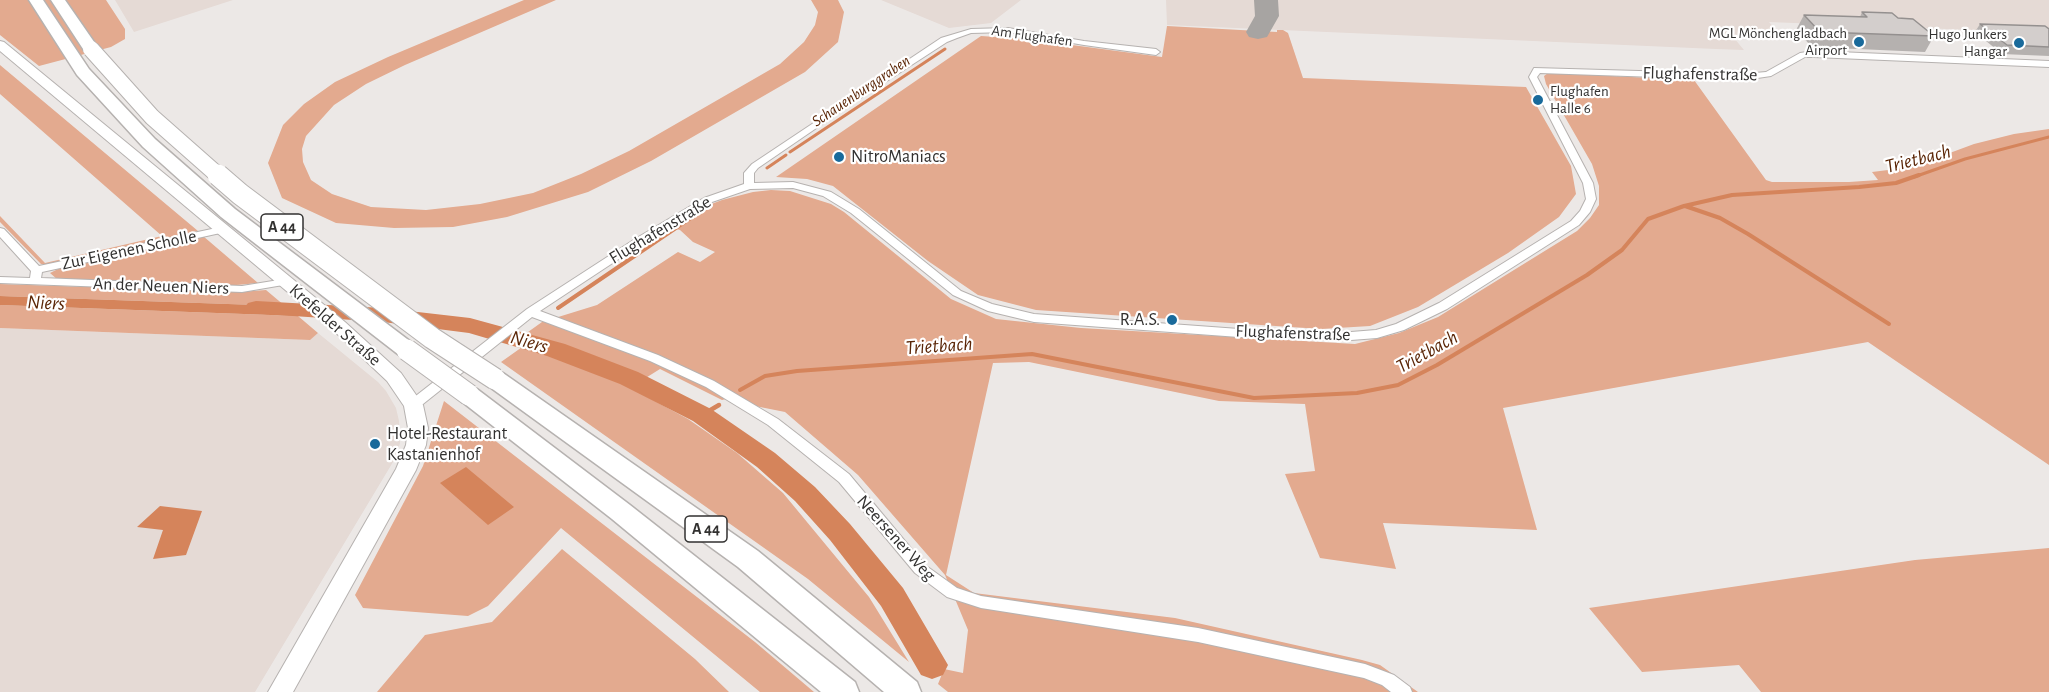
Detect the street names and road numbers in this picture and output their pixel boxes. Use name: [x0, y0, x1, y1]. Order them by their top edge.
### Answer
street label: Am Flughafen: [990, 21, 1074, 51]
street label: Flughafenstraße: [1642, 62, 1758, 86]
street label: Flughafenstraße: [605, 191, 715, 269]
road number: A 44: [261, 214, 303, 240]
street label: Zur Eigenen Scholle: [60, 225, 198, 275]
street label: An der Neuen Niers: [93, 273, 229, 299]
street label: Krefelder Straße: [285, 279, 385, 371]
street label: Flughafenstraße: [1235, 320, 1351, 346]
street label: Neersener Weg: [852, 491, 940, 585]
road number: A 44: [685, 516, 727, 542]

